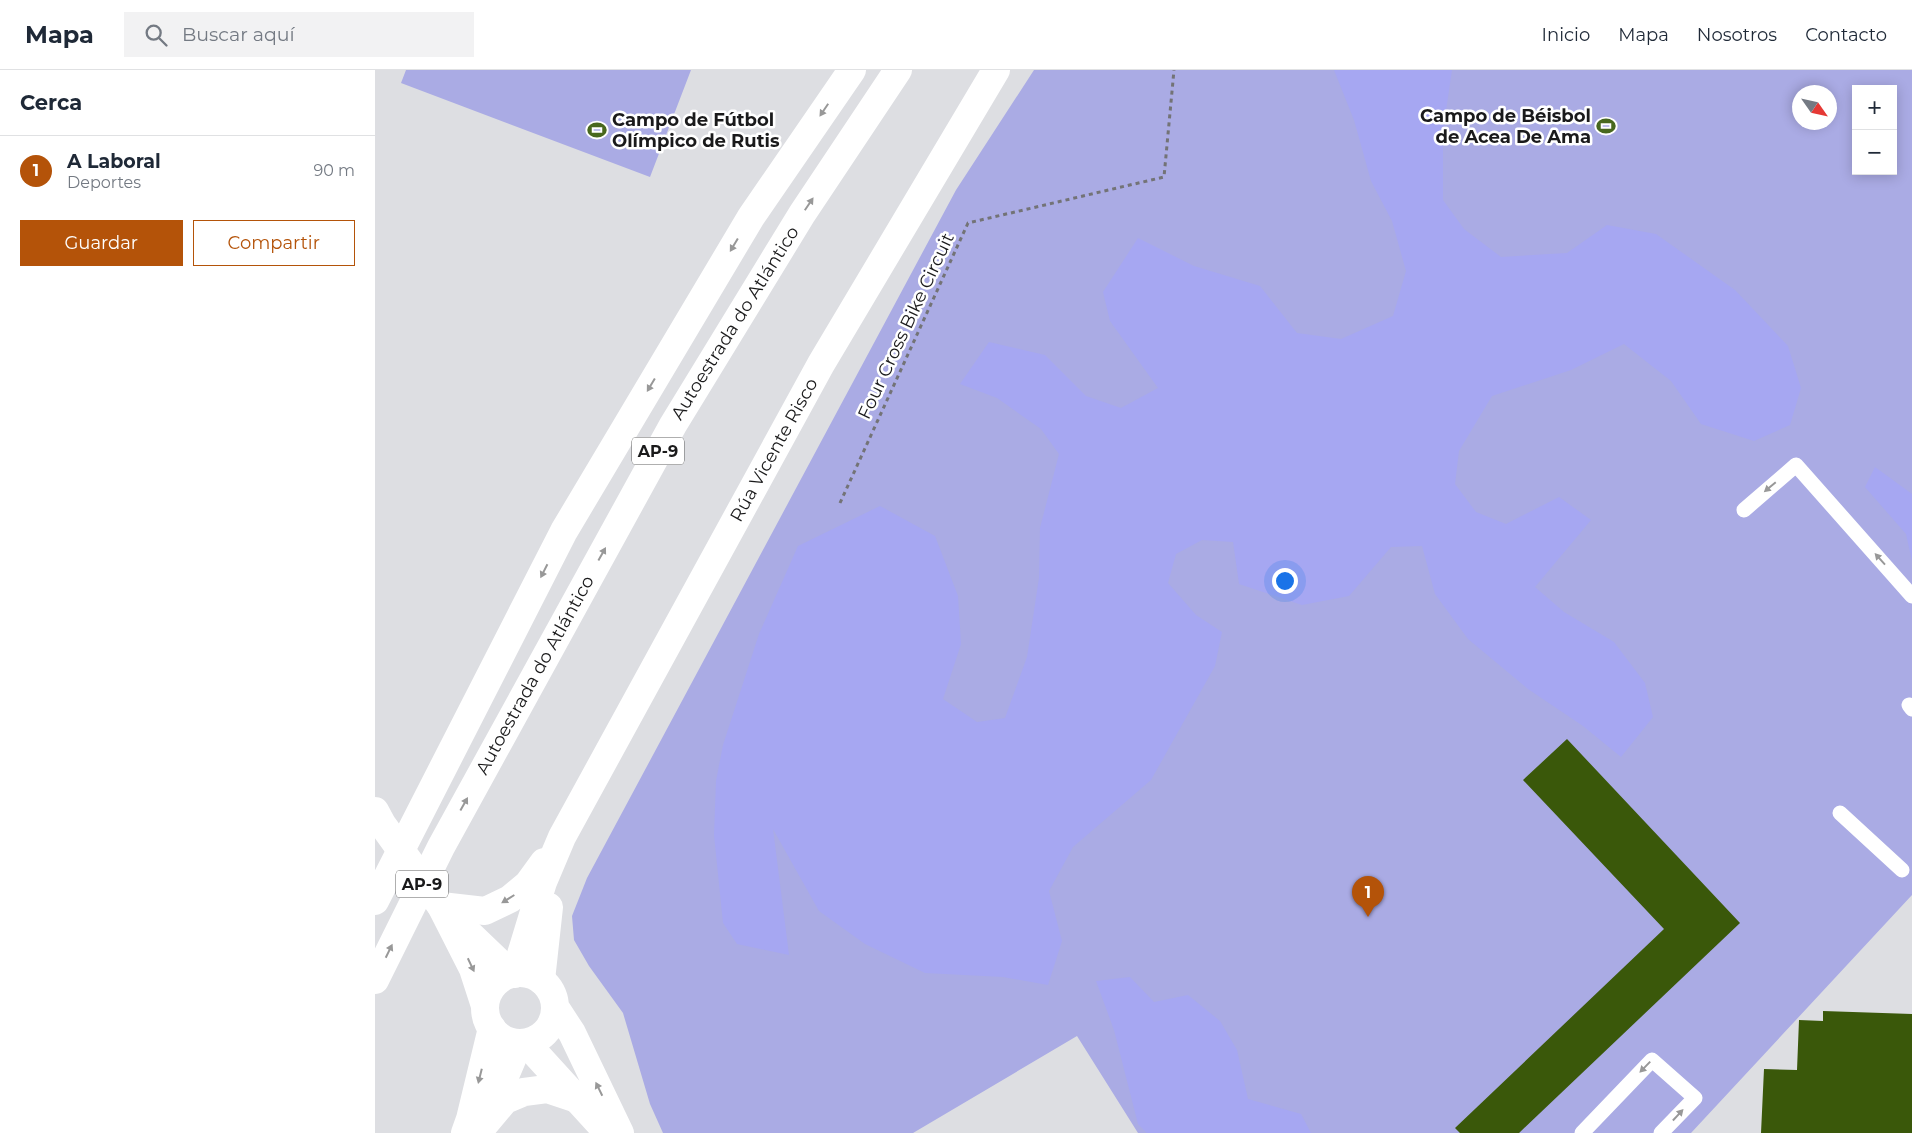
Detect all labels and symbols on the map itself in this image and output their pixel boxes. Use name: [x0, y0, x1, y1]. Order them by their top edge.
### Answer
north arrow: [1792, 85, 1837, 130]
one-way arrow: [819, 103, 829, 117]
place label: Campo de Béisbol de Acea De Ama: [1420, 105, 1591, 148]
place label: Campo de Fútbol Olímpico de Rutis: [612, 109, 780, 152]
sports icon: Campo de Béisbol de Acea De Ama: [1595, 115, 1617, 137]
sports icon: Campo de Fútbol Olímpico de Rutis: [586, 119, 608, 141]
one-way arrow: [804, 197, 814, 210]
street label: Autoestrada do Atlántico: [666, 222, 804, 424]
street label: Four Cross Bike Circuit: [853, 229, 959, 423]
one-way arrow: [729, 239, 738, 252]
street label: Rúa Vicente Risco: [725, 374, 823, 526]
one-way arrow: [646, 379, 655, 392]
road number: AP-9: [632, 438, 684, 464]
one-way arrow: [1763, 482, 1776, 493]
one-way arrow: [598, 547, 606, 561]
one-way arrow: [1874, 553, 1885, 566]
one-way arrow: [540, 564, 548, 579]
your location: [1272, 568, 1298, 594]
street label: Autoestrada do Atlántico: [471, 572, 599, 778]
one-way arrow: [460, 797, 469, 811]
road number: AP-9: [396, 871, 448, 898]
pin: 1: [1352, 876, 1384, 917]
one-way arrow: [501, 895, 514, 904]
one-way arrow: [386, 944, 394, 958]
one-way arrow: [467, 957, 475, 972]
one-way arrow: [1639, 1061, 1651, 1073]
one-way arrow: [476, 1068, 484, 1083]
one-way arrow: [594, 1082, 602, 1096]
one-way arrow: [1672, 1110, 1684, 1122]

